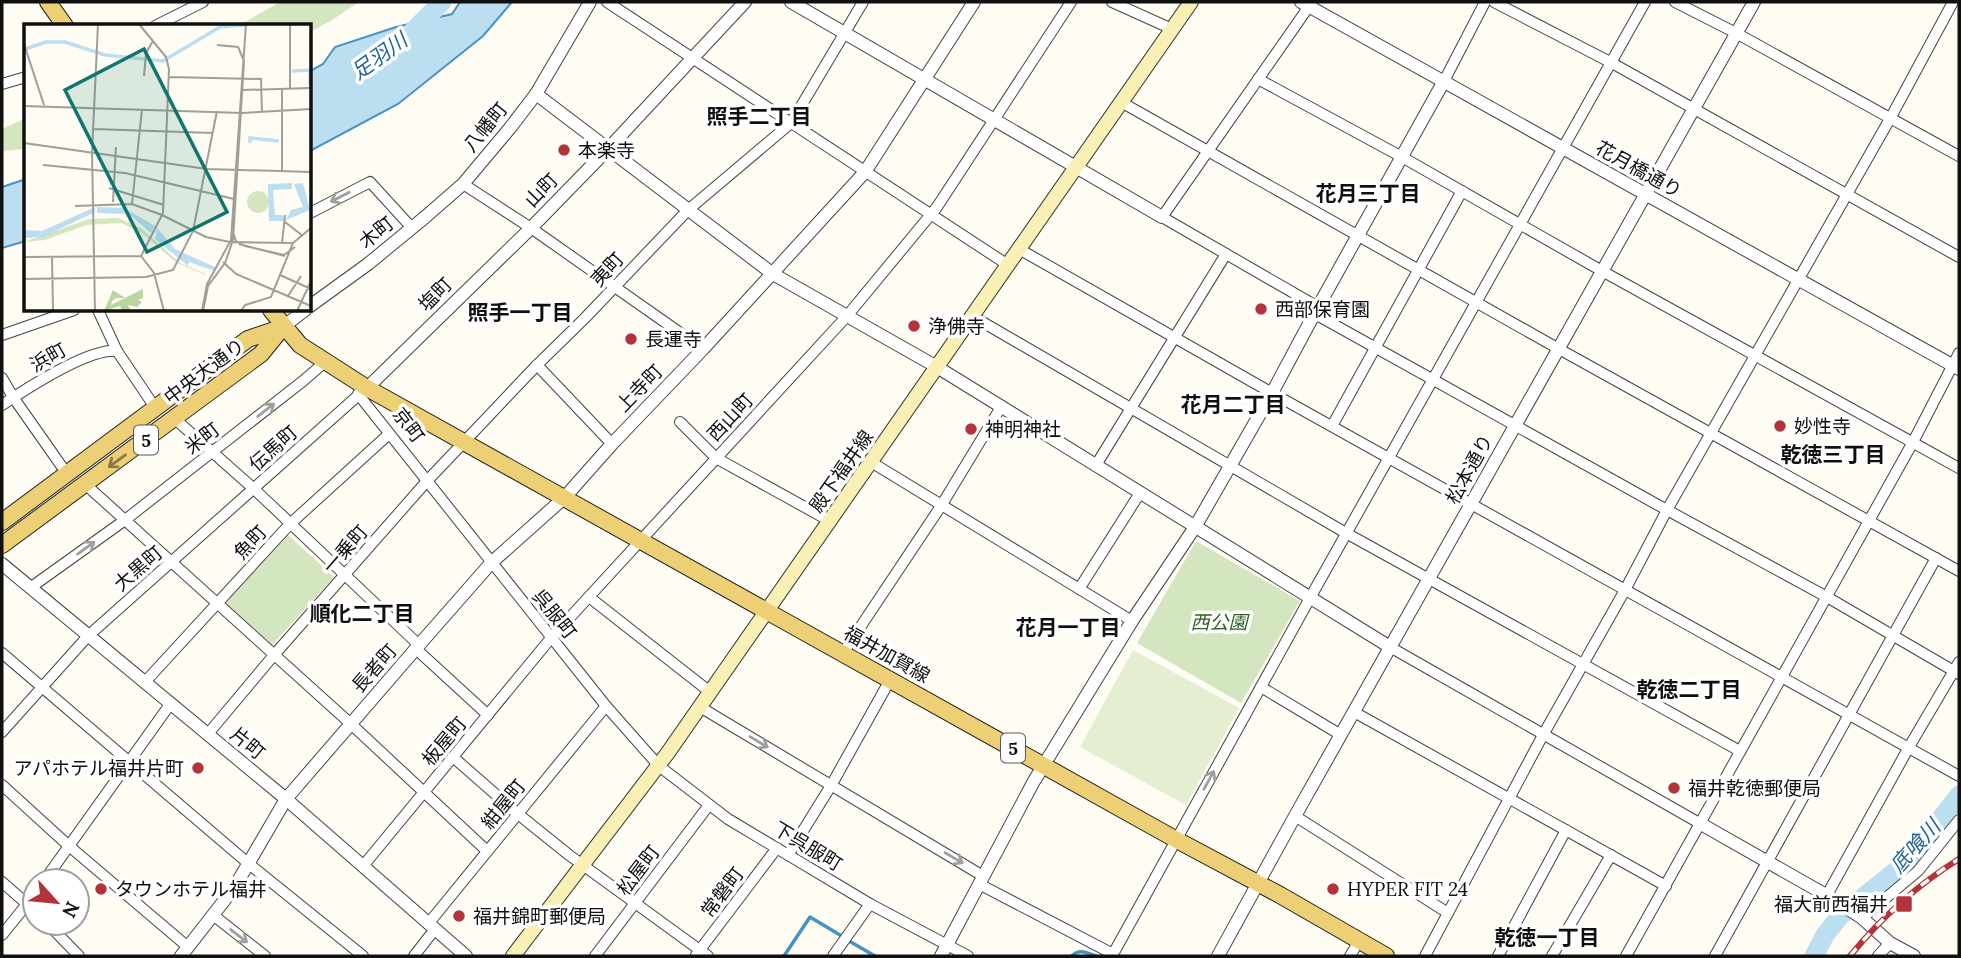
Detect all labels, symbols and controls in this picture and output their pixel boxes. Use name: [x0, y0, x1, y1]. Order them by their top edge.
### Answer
inset map: [24, 24, 312, 312]
water label: 足羽川: [346, 25, 414, 85]
street label: 八幡町: [458, 97, 512, 157]
district label: 照手二丁目: [707, 103, 812, 130]
street label: 花月橋通り: [1592, 135, 1686, 203]
place label: 本楽寺: [578, 138, 635, 162]
marker: 本楽寺: [556, 142, 572, 158]
street label: 山町: [519, 168, 563, 212]
district label: 花月三丁目: [1316, 180, 1421, 207]
one-way arrow: [330, 191, 351, 205]
street label: 木町: [354, 211, 398, 253]
street label: 夷町: [585, 247, 629, 291]
street label: 塩町: [413, 272, 457, 316]
place label: 西部保育園: [1275, 297, 1370, 321]
district label: 照手一丁目: [468, 299, 573, 326]
marker: 西部保育園: [1253, 301, 1269, 317]
place label: 浄佛寺: [928, 314, 985, 338]
marker: 浄佛寺: [906, 318, 922, 334]
place label: 長運寺: [645, 327, 702, 351]
marker: 長運寺: [623, 331, 639, 347]
street label: 中央大通り: [159, 333, 249, 409]
street label: 浜町: [26, 337, 70, 377]
street label: 上寺町: [611, 359, 667, 417]
street label: 西山町: [702, 388, 758, 446]
district label: 花月二丁目: [1181, 391, 1286, 418]
one-way arrow: [256, 402, 275, 417]
street label: 京町: [388, 403, 430, 447]
place label: 妙性寺: [1794, 414, 1851, 438]
street label: 米町: [180, 417, 224, 459]
place label: 神明神社: [985, 417, 1061, 441]
marker: 妙性寺: [1772, 418, 1788, 434]
street label: 伝馬町: [244, 420, 302, 476]
marker: 神明神社: [963, 421, 979, 437]
street label: 殿下福井線: [804, 425, 878, 517]
road number: 5: [134, 426, 158, 454]
street label: 松本通り: [1440, 430, 1498, 508]
district label: 乾徳三丁目: [1781, 441, 1886, 468]
one-way arrow: [108, 454, 127, 469]
street label: 魚町: [228, 520, 272, 564]
street label: 一乗町: [317, 520, 373, 578]
street label: 大黒町: [109, 540, 167, 596]
one-way arrow: [76, 541, 95, 556]
street label: 呉服町: [528, 584, 582, 644]
district label: 順化二丁目: [310, 600, 415, 627]
park label: 西公園: [1190, 610, 1250, 634]
district label: 花月一丁目: [1016, 614, 1121, 641]
street label: 福井加賀線: [840, 620, 934, 688]
street label: 長者町: [346, 639, 402, 697]
district label: 乾徳二丁目: [1637, 676, 1742, 703]
street label: 板屋町: [416, 711, 472, 771]
street label: 片町: [226, 722, 270, 764]
road number: 5: [1001, 734, 1025, 762]
one-way arrow: [748, 735, 768, 749]
place label: アパホテル福井片町: [13, 756, 184, 780]
marker: アパホテル福井片町: [190, 760, 206, 776]
one-way arrow: [1202, 770, 1216, 790]
street label: 紺屋町: [476, 774, 530, 834]
place label: 福井乾徳郵便局: [1688, 776, 1821, 800]
marker: 福井乾徳郵便局: [1666, 780, 1682, 796]
water label: 底喰川: [1884, 812, 1947, 878]
street label: 下呉服町: [769, 816, 847, 876]
street label: 松屋町: [611, 840, 665, 900]
one-way arrow: [944, 852, 964, 866]
street label: 常磐町: [695, 862, 749, 922]
north arrow: [21, 867, 91, 937]
place label: タウンホテル福井: [115, 877, 267, 901]
place label: HYPER FIT 24: [1347, 877, 1468, 901]
marker: タウンホテル福井: [93, 881, 109, 897]
marker: HYPER FIT 24: [1325, 881, 1341, 897]
place label: 福大前西福井: [1774, 892, 1888, 916]
marker: 福大前西福井: [1894, 894, 1914, 914]
text: N: [57, 898, 85, 922]
place label: 福井錦町郵便局: [473, 904, 606, 928]
marker: 福井錦町郵便局: [451, 908, 467, 924]
district label: 乾徳一丁目: [1495, 924, 1600, 951]
one-way arrow: [229, 928, 247, 943]

